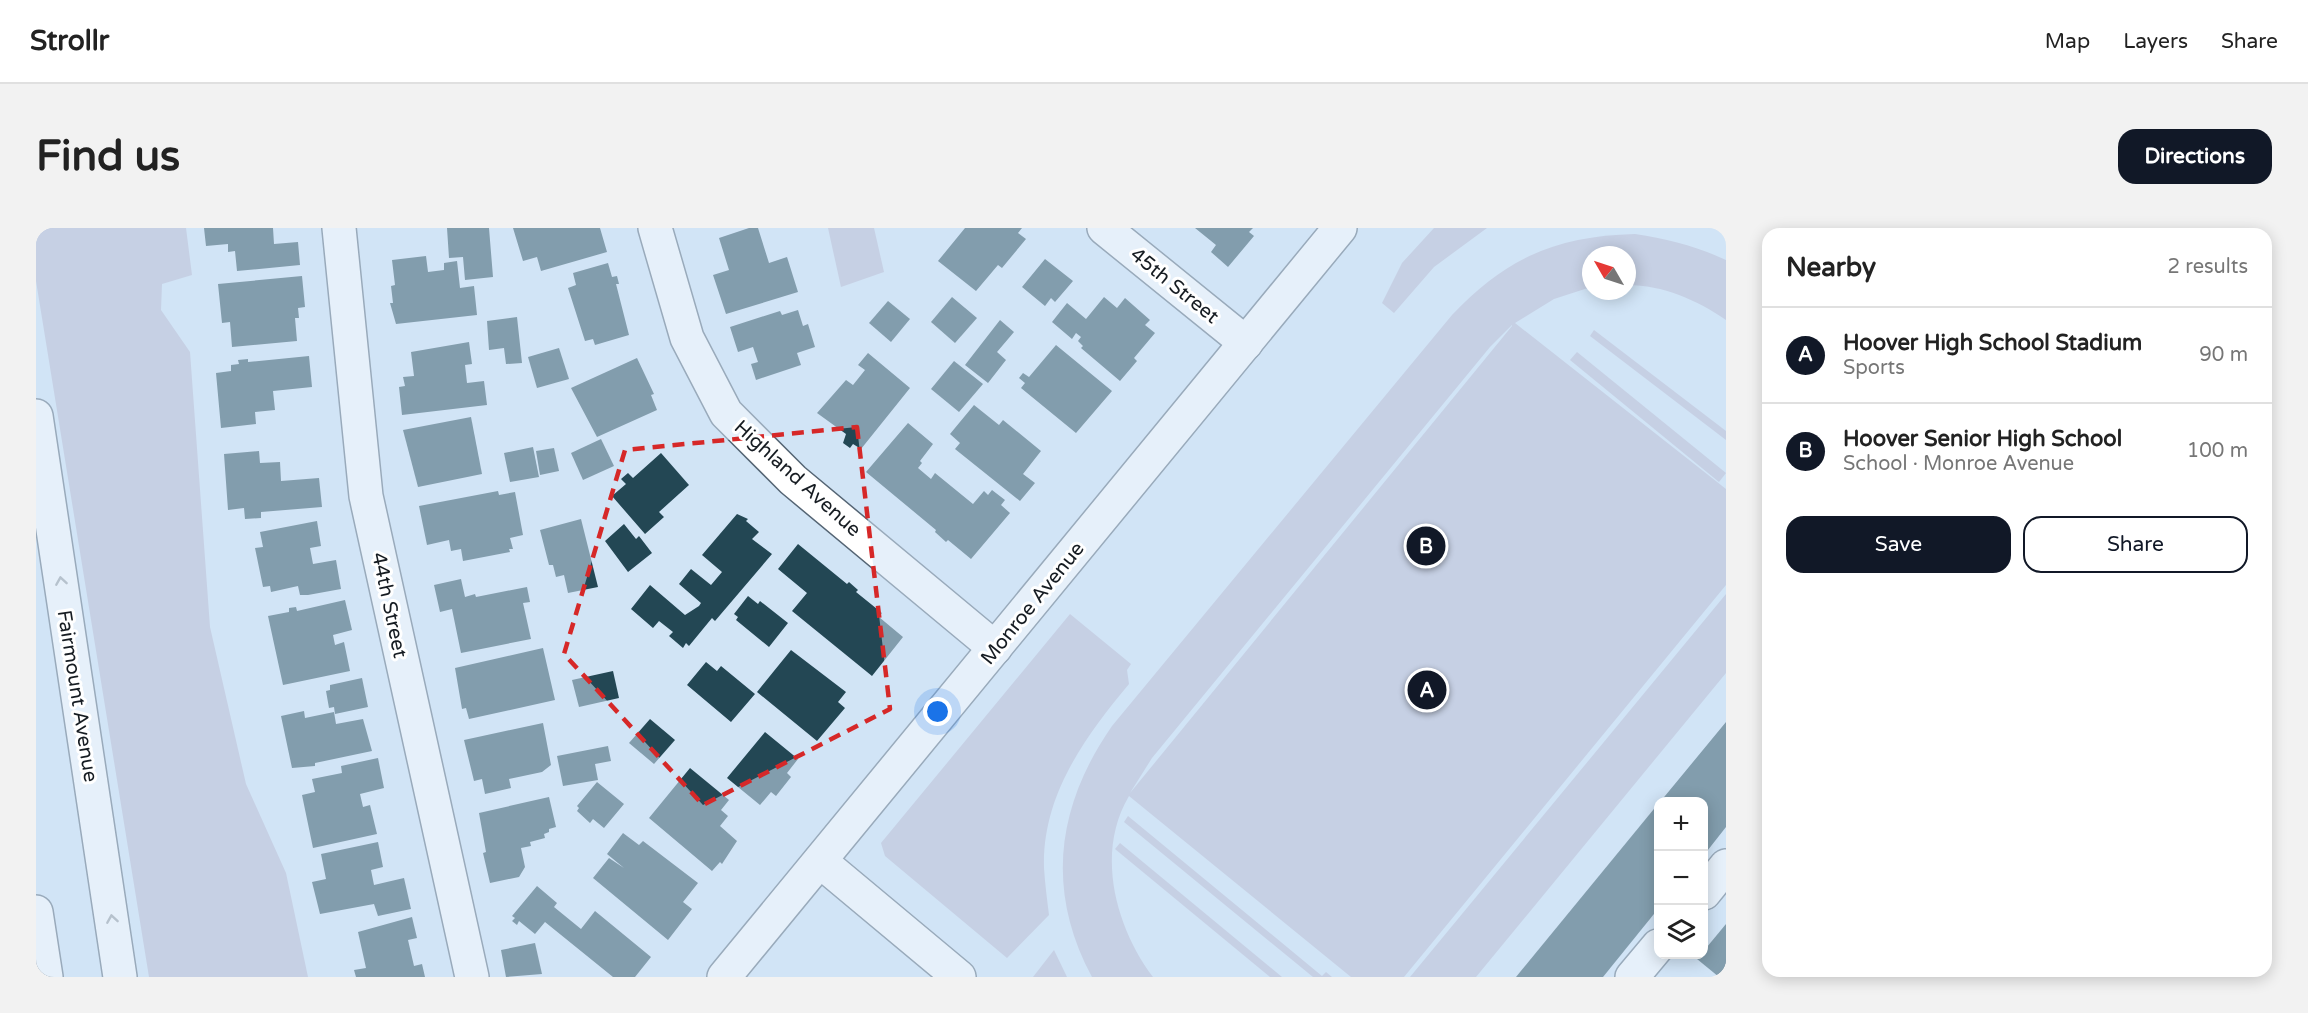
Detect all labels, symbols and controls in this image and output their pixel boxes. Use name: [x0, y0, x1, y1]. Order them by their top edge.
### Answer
text: Strollr: [30, 24, 109, 58]
text: Map: [2045, 29, 2090, 54]
text: Layers: [2123, 29, 2188, 54]
text: Share: [2221, 29, 2278, 54]
button: Directions: [2118, 129, 2272, 184]
text: Find us: [36, 131, 180, 182]
street label: 45th Street: [1125, 243, 1224, 329]
north arrow: [1582, 246, 1636, 300]
text: Nearby: [1786, 252, 1876, 283]
text: 2 results: [2168, 255, 2248, 279]
text: Hoover High School Stadium: [1843, 330, 2142, 356]
text: A: [1798, 343, 1813, 367]
text: 90 m: [2199, 343, 2248, 367]
text: Sports: [1843, 356, 1905, 380]
street label: Highland Avenue: [729, 415, 866, 542]
text: Hoover Senior High School: [1843, 426, 2122, 452]
text: B: [1799, 439, 1812, 463]
text: 100 m: [2187, 439, 2248, 463]
text: School · Monroe Avenue: [1843, 452, 2074, 476]
button: Save: [1786, 516, 2011, 573]
button: Share: [2023, 516, 2248, 573]
pin: B: [1406, 524, 1446, 568]
street label: Monroe Avenue: [976, 537, 1090, 670]
street label: 44th Street: [366, 550, 412, 661]
one-way arrow: [55, 576, 67, 586]
street label: Fairmount Avenue: [52, 609, 102, 784]
pin: A: [1408, 668, 1446, 712]
your location: [923, 697, 952, 726]
map controls: [1654, 797, 1708, 959]
button: +: [1654, 797, 1708, 851]
button: −: [1654, 851, 1708, 905]
button: layers: [1654, 905, 1708, 959]
one-way arrow: [106, 915, 118, 924]

